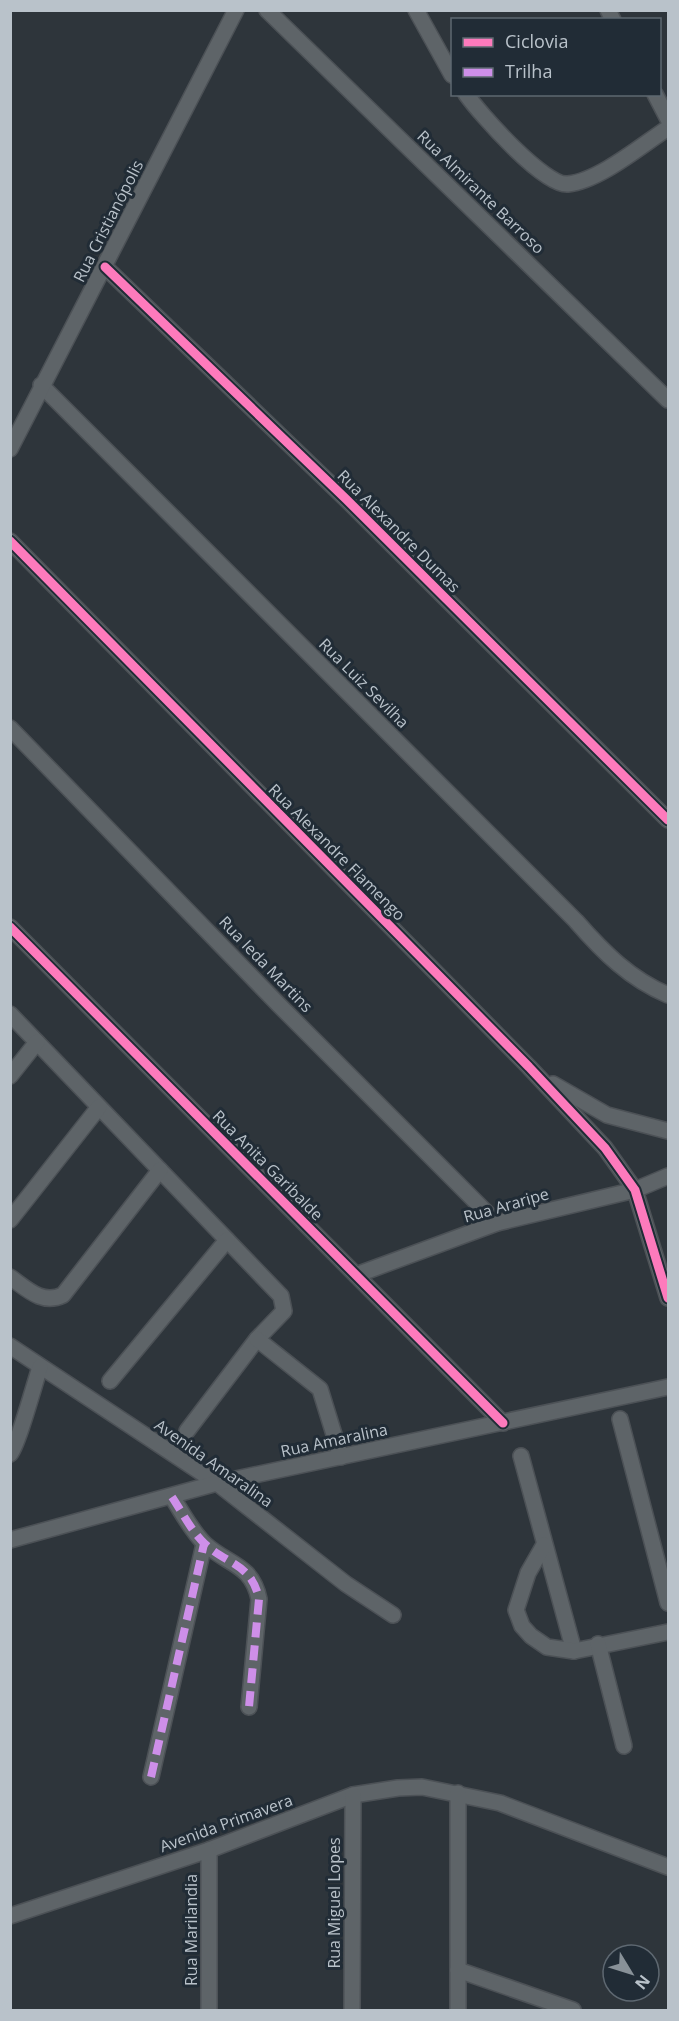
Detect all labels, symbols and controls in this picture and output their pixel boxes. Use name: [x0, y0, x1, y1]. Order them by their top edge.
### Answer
legend: [451, 18, 661, 96]
text: Ciclovia: [505, 29, 568, 53]
text: Trilha: [505, 59, 552, 83]
street label: Rua Almirante Barroso: [413, 125, 549, 259]
street label: Rua Cristianópolis: [68, 156, 148, 286]
street label: Rua Alexandre Dumas: [333, 465, 465, 597]
street label: Rua Luiz Sevilha: [314, 633, 414, 733]
street label: Rua Alexandre Flamengo: [264, 779, 410, 925]
street label: Rua Ieda Martins: [214, 911, 318, 1017]
street label: Rua Anita Garibalde: [208, 1105, 328, 1225]
street label: Rua Araripe: [461, 1182, 551, 1228]
street label: Avenida Amaralina: [150, 1414, 278, 1512]
street label: Rua Amaralina: [279, 1418, 389, 1462]
street label: Avenida Primavera: [156, 1789, 296, 1857]
street label: Rua Miguel Lopes: [323, 1837, 345, 1969]
street label: Rua Marilandia: [180, 1874, 202, 1986]
north arrow: [601, 1943, 661, 2003]
text: N: [630, 1970, 655, 1994]

